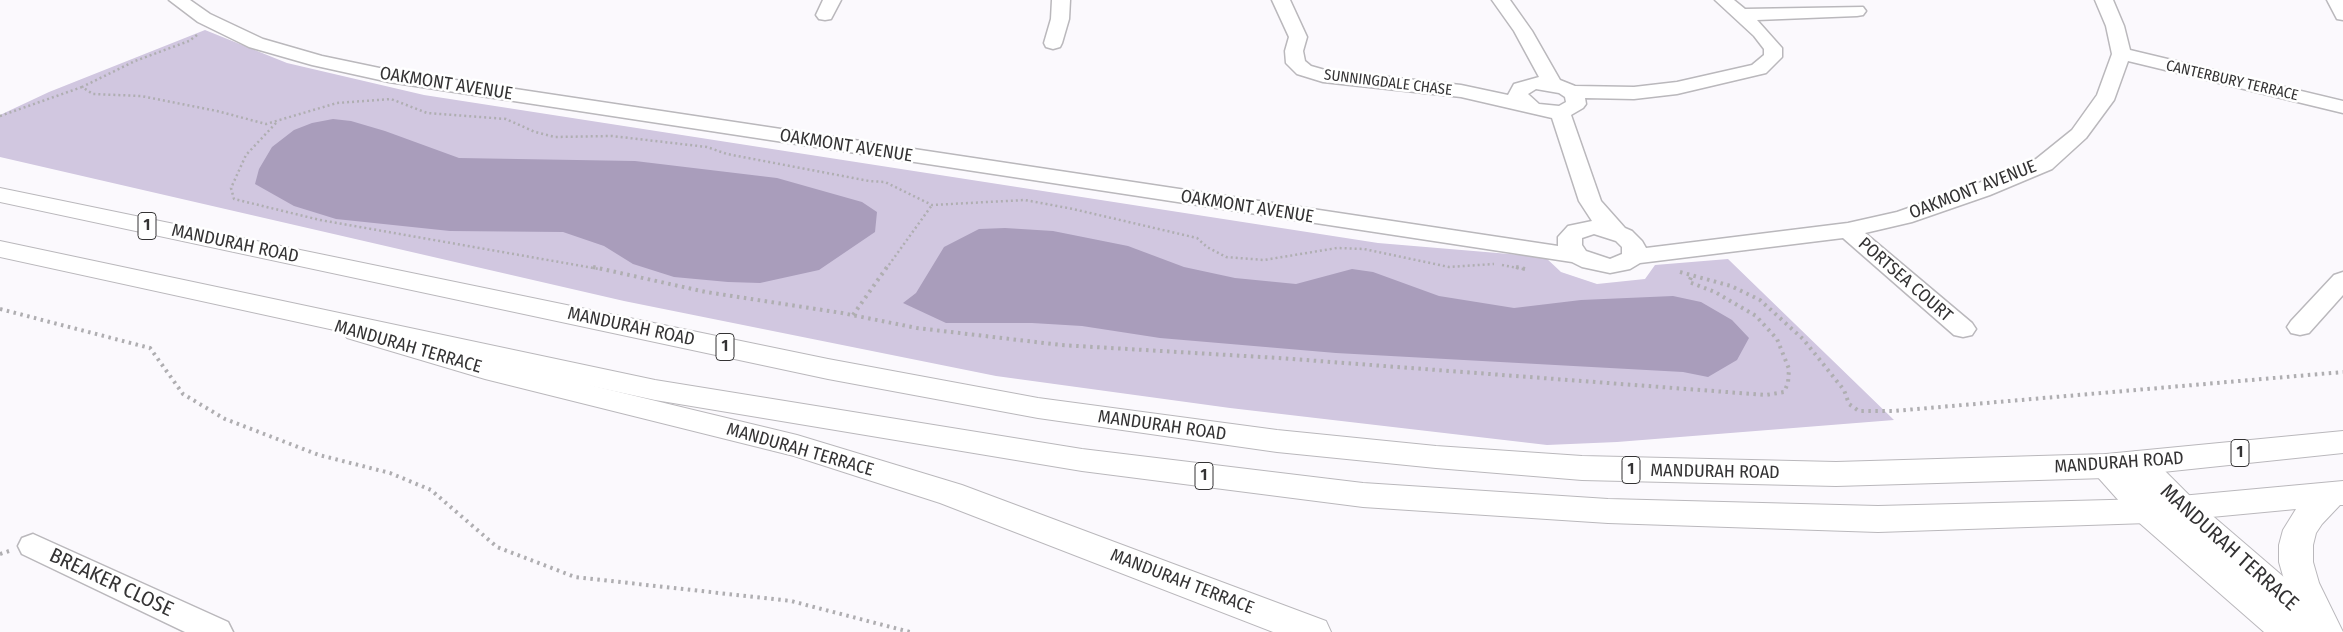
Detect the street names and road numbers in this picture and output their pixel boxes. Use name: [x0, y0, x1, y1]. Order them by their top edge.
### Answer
street label: CANTERBURY TERRACE: [2164, 57, 2300, 105]
street label: OAKMONT AVENUE: [378, 63, 514, 105]
street label: SUNNINGDALE CHASE: [1323, 66, 1453, 100]
street label: OAKMONT AVENUE: [778, 125, 914, 167]
street label: OAKMONT AVENUE: [1906, 156, 2040, 224]
street label: OAKMONT AVENUE: [1179, 186, 1315, 228]
road number: 1: [138, 212, 156, 240]
street label: MANDURAH ROAD: [169, 220, 301, 268]
street label: PORTSEA COURT: [1854, 233, 1956, 327]
street label: MANDURAH ROAD: [565, 303, 697, 351]
street label: MANDURAH TERRACE: [332, 316, 484, 378]
road number: 1: [716, 334, 734, 361]
street label: MANDURAH ROAD: [1096, 406, 1228, 446]
street label: MANDURAH TERRACE: [724, 419, 876, 481]
road number: 1: [2231, 439, 2249, 466]
street label: MANDURAH ROAD: [2054, 448, 2184, 478]
road number: 1: [1622, 456, 1640, 484]
street label: MANDURAH ROAD: [1650, 460, 1780, 484]
road number: 1: [1195, 462, 1213, 490]
street label: MANDURAH TERRACE: [2155, 479, 2303, 617]
street label: BREAKER CLOSE: [45, 543, 177, 623]
street label: MANDURAH TERRACE: [1107, 545, 1257, 619]

